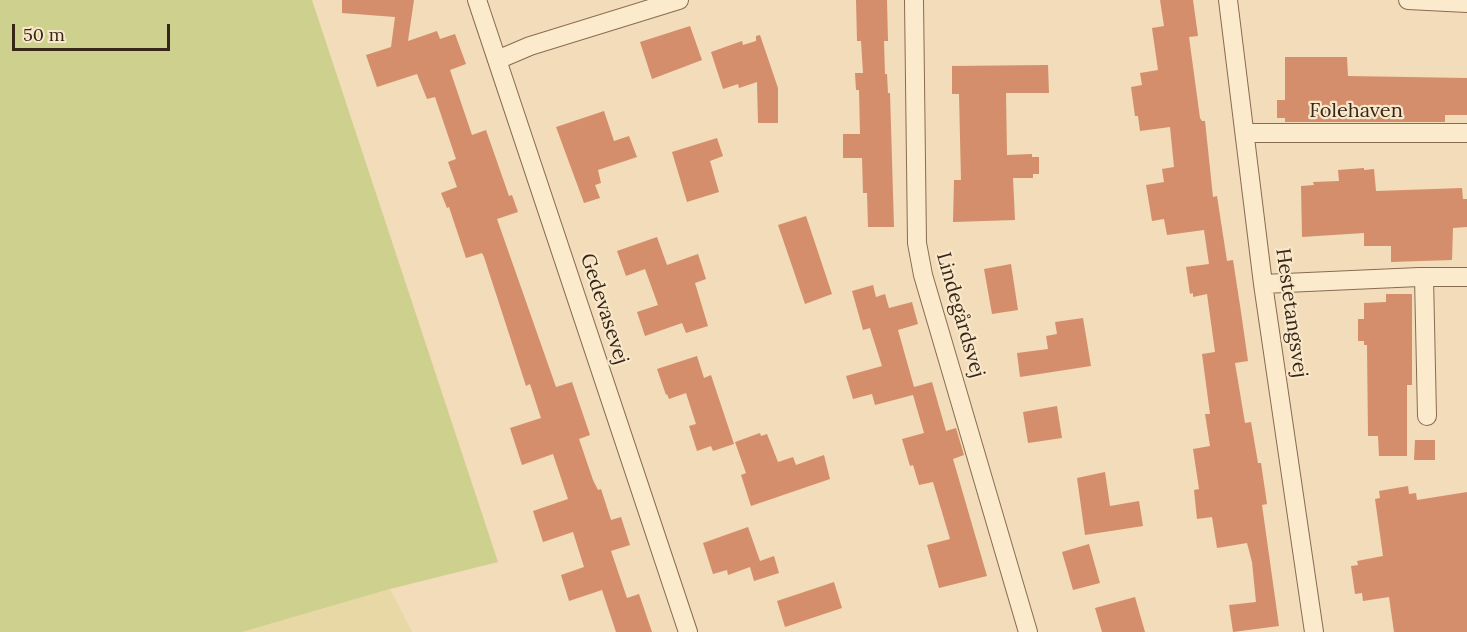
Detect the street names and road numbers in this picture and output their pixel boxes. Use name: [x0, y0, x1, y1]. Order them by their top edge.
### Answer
street label: Folehaven: [1309, 99, 1403, 123]
street label: Hestetangsvej: [1270, 247, 1312, 379]
street label: Lindegårdsvej: [931, 250, 989, 380]
street label: Gedevasevej: [575, 251, 633, 367]

